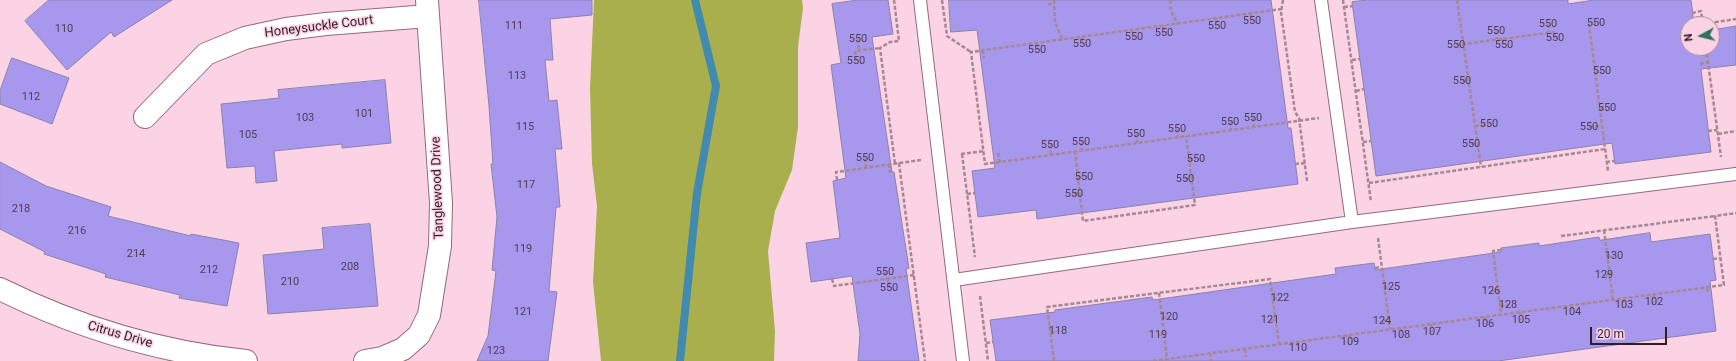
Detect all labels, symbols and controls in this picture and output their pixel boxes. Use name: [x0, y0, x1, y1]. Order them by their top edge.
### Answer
street label: Honeysuckle Court: [264, 13, 374, 41]
house number: 550: [1243, 14, 1261, 28]
house number: 550: [1587, 16, 1605, 30]
north arrow: [1680, 16, 1720, 56]
house number: 550: [1539, 17, 1557, 31]
house number: 111: [505, 19, 523, 33]
house number: 550: [1208, 19, 1226, 33]
house number: 110: [55, 22, 73, 36]
house number: 550: [1487, 24, 1505, 38]
house number: 550: [1155, 26, 1173, 40]
house number: 550: [1125, 30, 1143, 44]
house number: 550: [1546, 31, 1564, 45]
house number: 550: [849, 32, 867, 46]
text: N: [1682, 33, 1696, 42]
house number: 550: [1073, 37, 1091, 51]
house number: 550: [1447, 38, 1465, 52]
house number: 550: [1495, 38, 1513, 52]
house number: 550: [1028, 43, 1046, 57]
house number: 550: [847, 54, 865, 68]
house number: 550: [1593, 64, 1611, 78]
house number: 113: [508, 69, 526, 83]
house number: 550: [1453, 74, 1471, 88]
house number: 112: [22, 90, 40, 104]
house number: 550: [1598, 101, 1616, 115]
house number: 101: [355, 107, 373, 121]
house number: 103: [296, 111, 314, 125]
house number: 550: [1244, 111, 1262, 125]
house number: 550: [1221, 115, 1239, 129]
house number: 550: [1480, 117, 1498, 131]
house number: 115: [516, 120, 534, 134]
house number: 550: [1580, 120, 1598, 134]
house number: 550: [1168, 122, 1186, 136]
house number: 550: [1127, 127, 1145, 141]
house number: 105: [239, 128, 257, 142]
house number: 550: [1072, 135, 1090, 149]
street label: Tanglewood Drive: [428, 136, 448, 240]
house number: 550: [1462, 137, 1480, 151]
house number: 550: [1041, 138, 1059, 152]
house number: 550: [856, 151, 874, 165]
house number: 550: [1187, 152, 1205, 166]
house number: 550: [1075, 170, 1093, 184]
house number: 550: [1176, 172, 1194, 186]
house number: 117: [517, 178, 535, 192]
house number: 550: [1065, 187, 1083, 201]
house number: 218: [12, 202, 30, 216]
house number: 216: [68, 224, 86, 238]
house number: 119: [514, 242, 532, 256]
house number: 214: [127, 247, 145, 261]
house number: 130: [1605, 249, 1623, 263]
house number: 208: [341, 260, 359, 274]
house number: 212: [200, 263, 218, 277]
house number: 550: [876, 265, 894, 279]
house number: 129: [1595, 268, 1613, 282]
house number: 210: [281, 275, 299, 289]
house number: 125: [1382, 280, 1400, 294]
house number: 550: [880, 281, 898, 295]
house number: 126: [1482, 284, 1500, 298]
house number: 122: [1271, 291, 1289, 305]
house number: 102: [1645, 295, 1663, 309]
house number: 128: [1499, 298, 1517, 312]
house number: 103: [1615, 298, 1633, 312]
house number: 121: [514, 305, 532, 319]
house number: 104: [1563, 305, 1581, 319]
house number: 120: [1160, 310, 1178, 324]
house number: 121: [1261, 313, 1279, 327]
house number: 105: [1512, 313, 1530, 327]
house number: 124: [1373, 314, 1391, 328]
house number: 106: [1476, 317, 1494, 331]
street label: Citrus Drive: [86, 318, 154, 352]
scale bar: [1592, 319, 1669, 345]
house number: 118: [1049, 324, 1067, 338]
house number: 107: [1423, 325, 1441, 339]
text: 20 m: [1597, 327, 1624, 341]
house number: 119: [1149, 328, 1167, 342]
house number: 108: [1392, 328, 1410, 342]
house number: 109: [1341, 335, 1359, 349]
house number: 110: [1289, 341, 1307, 355]
house number: 123: [487, 344, 505, 358]

